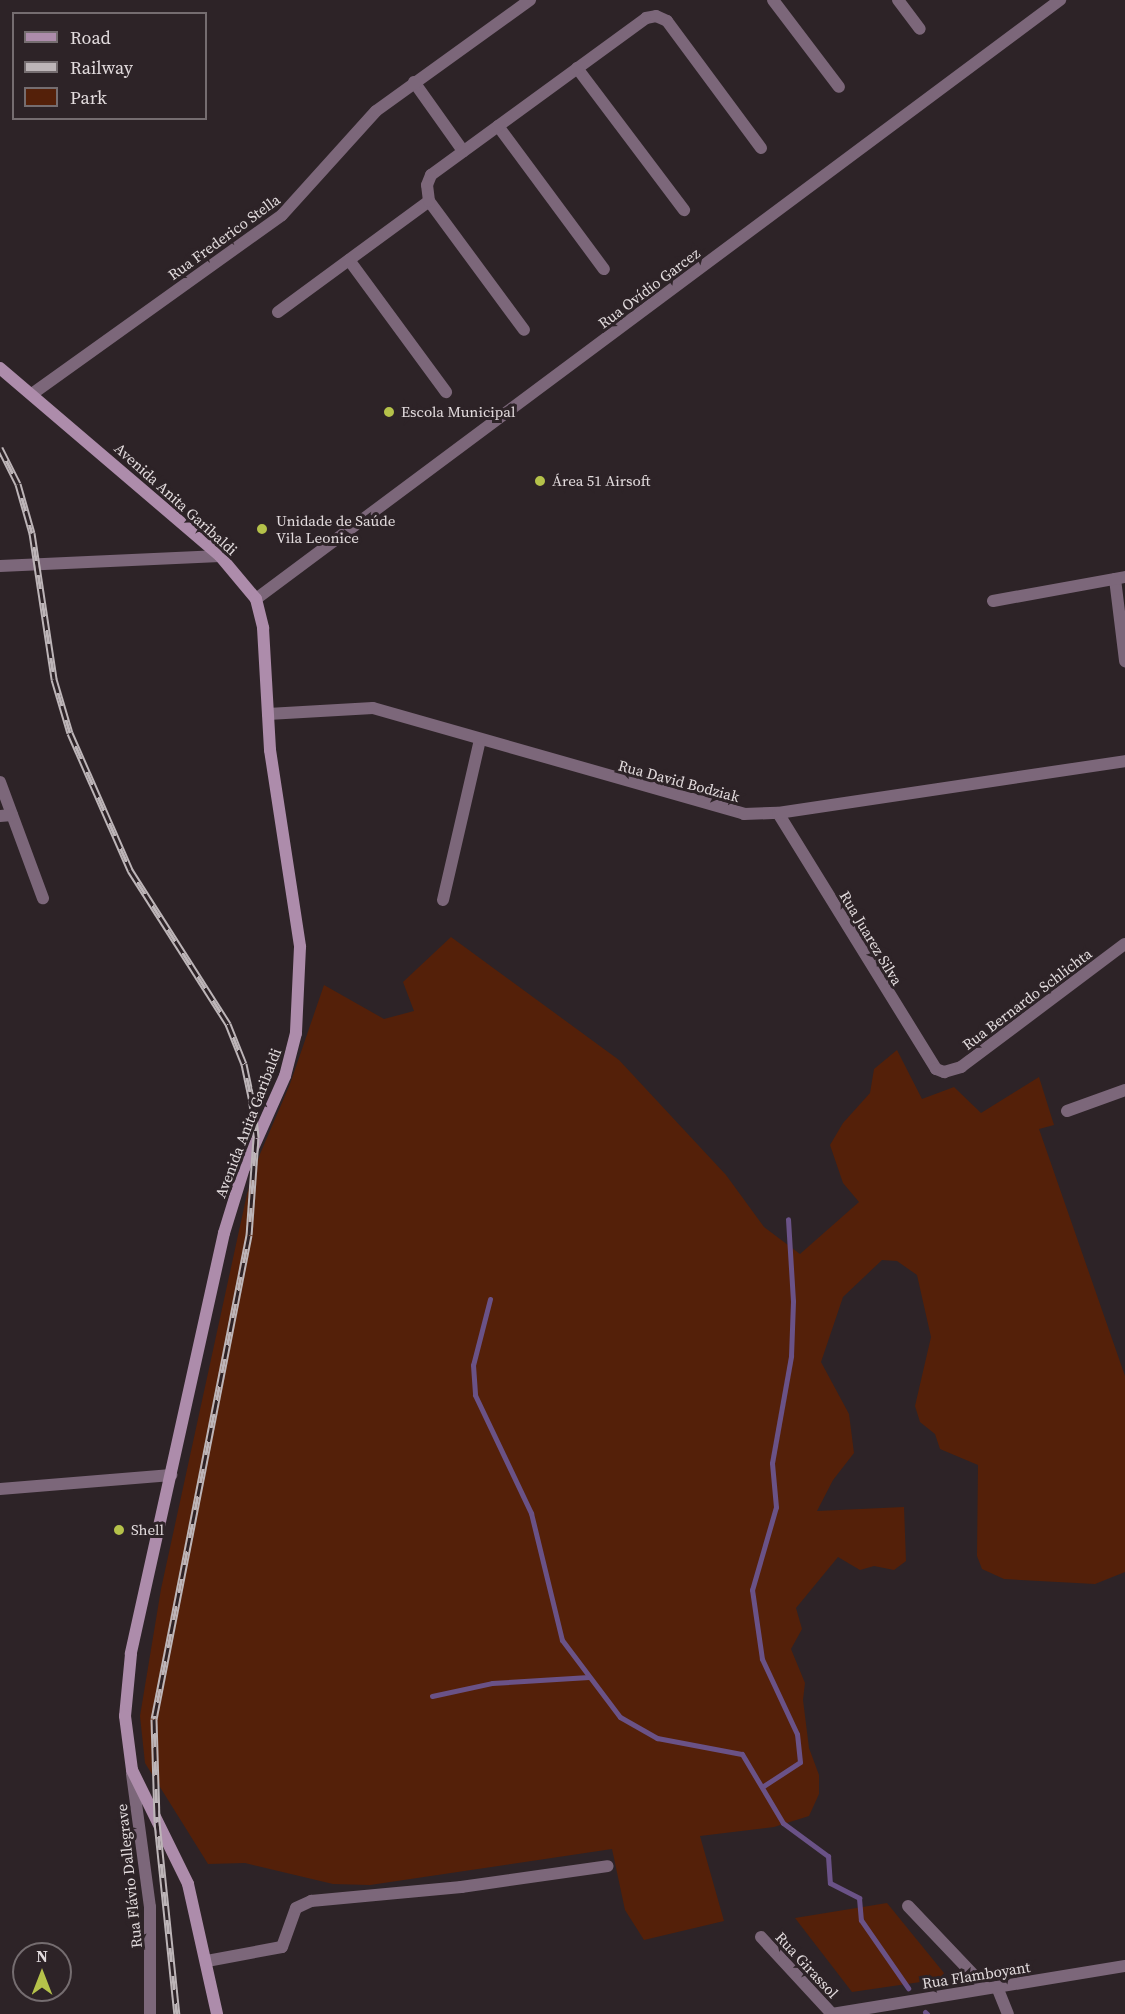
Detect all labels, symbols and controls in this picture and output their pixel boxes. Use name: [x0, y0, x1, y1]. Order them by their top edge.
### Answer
legend: [12, 12, 207, 120]
text: Road: [70, 25, 111, 50]
text: Railway: [70, 55, 133, 80]
text: Park: [70, 85, 107, 110]
street label: Rua Frederico Stella: [164, 190, 284, 284]
street label: Rua Ovídio Garcez: [595, 244, 703, 332]
place label: Escola Municipal: [401, 403, 515, 421]
marker: Escola Municipal: [382, 405, 396, 419]
street label: Avenida Anita Garibaldi: [111, 439, 241, 559]
place label: Área 51 Airsoft: [552, 472, 650, 490]
marker: Área 51 Airsoft: [533, 474, 547, 488]
place label: Unidade de Saúde Vila Leonice: [276, 511, 395, 546]
marker: Unidade de Saúde Vila Leonice: [253, 520, 271, 538]
street label: Rua David Bodziak: [616, 756, 742, 806]
street label: Rua Juarez Silva: [836, 888, 906, 988]
street label: Rua Bernardo Schlichta: [959, 944, 1095, 1054]
street label: Avenida Anita Garibaldi: [211, 1046, 285, 1200]
place label: Shell: [131, 1521, 164, 1539]
marker: Shell: [112, 1523, 126, 1537]
street label: Rua Flávio Dallegrave: [112, 1803, 146, 1949]
street label: Rua Girassol: [772, 1928, 842, 2002]
north arrow: [12, 1942, 72, 2002]
text: N: [36, 1945, 48, 1967]
street label: Rua Flamboyant: [921, 1958, 1031, 1992]

